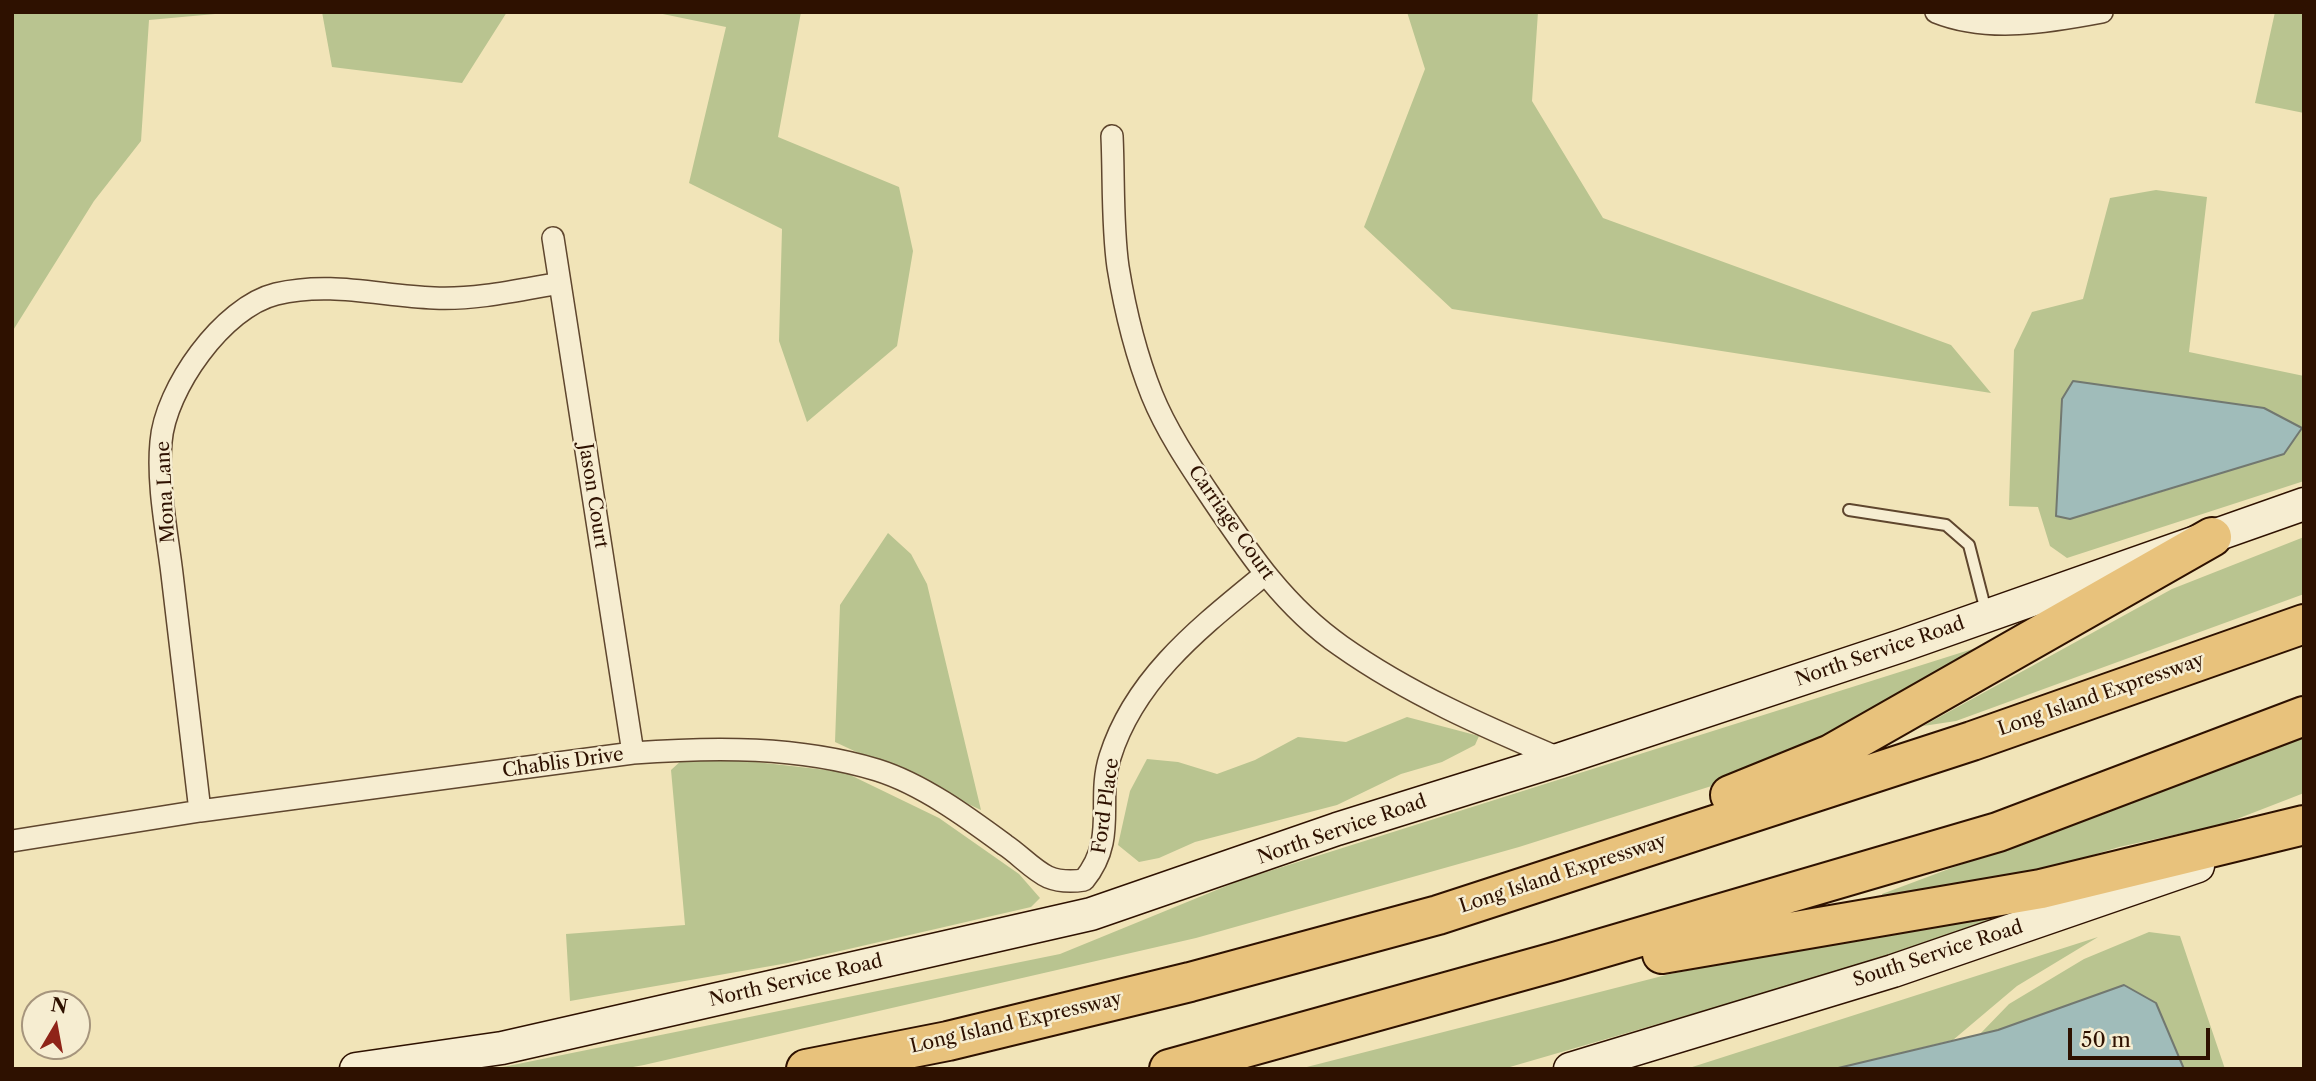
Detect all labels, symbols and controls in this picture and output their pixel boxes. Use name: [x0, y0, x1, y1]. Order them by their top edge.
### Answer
street label: Mona Lane: [152, 440, 180, 544]
street label: Jason Court: [573, 442, 613, 550]
street label: Carriage Court: [1183, 461, 1279, 585]
street label: North Service Road: [1792, 612, 1968, 692]
street label: Long Island Expressway: [1995, 649, 2207, 741]
street label: Chablis Drive: [501, 743, 625, 783]
street label: Ford Place: [1088, 757, 1124, 855]
street label: North Service Road: [1254, 790, 1430, 870]
street label: Long Island Expressway: [1456, 830, 1670, 918]
street label: South Service Road: [1850, 916, 2026, 992]
street label: North Service Road: [707, 950, 885, 1012]
street label: Long Island Expressway: [908, 988, 1124, 1058]
north arrow: [21, 990, 91, 1060]
text: N: [49, 993, 70, 1019]
scale bar: [2071, 1014, 2213, 1058]
text: 50 m: [2081, 1027, 2131, 1052]

